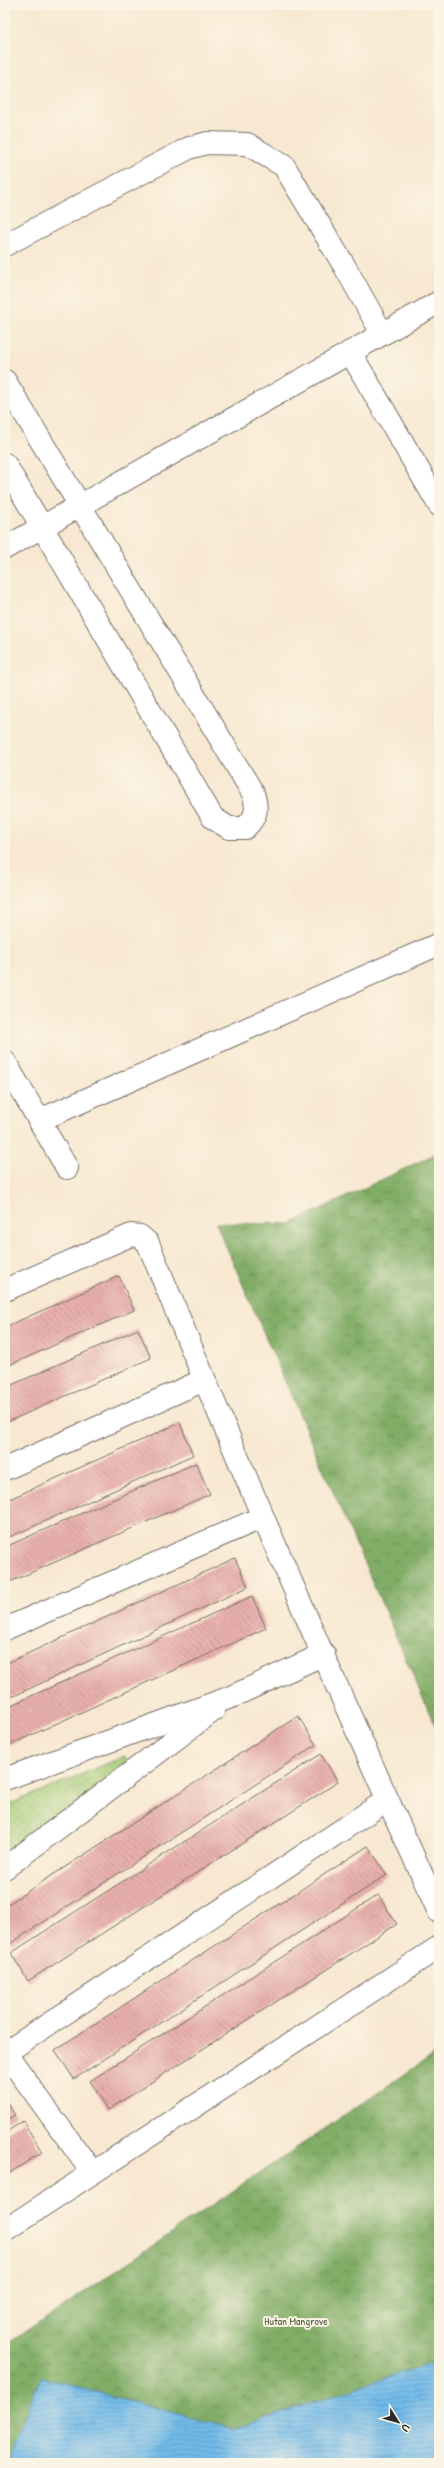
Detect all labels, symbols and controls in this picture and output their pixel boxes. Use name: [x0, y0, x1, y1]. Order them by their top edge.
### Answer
park label: Hutan Mangrove: [264, 2314, 328, 2328]
north arrow: [378, 2402, 418, 2442]
text: U: [399, 2421, 413, 2435]

